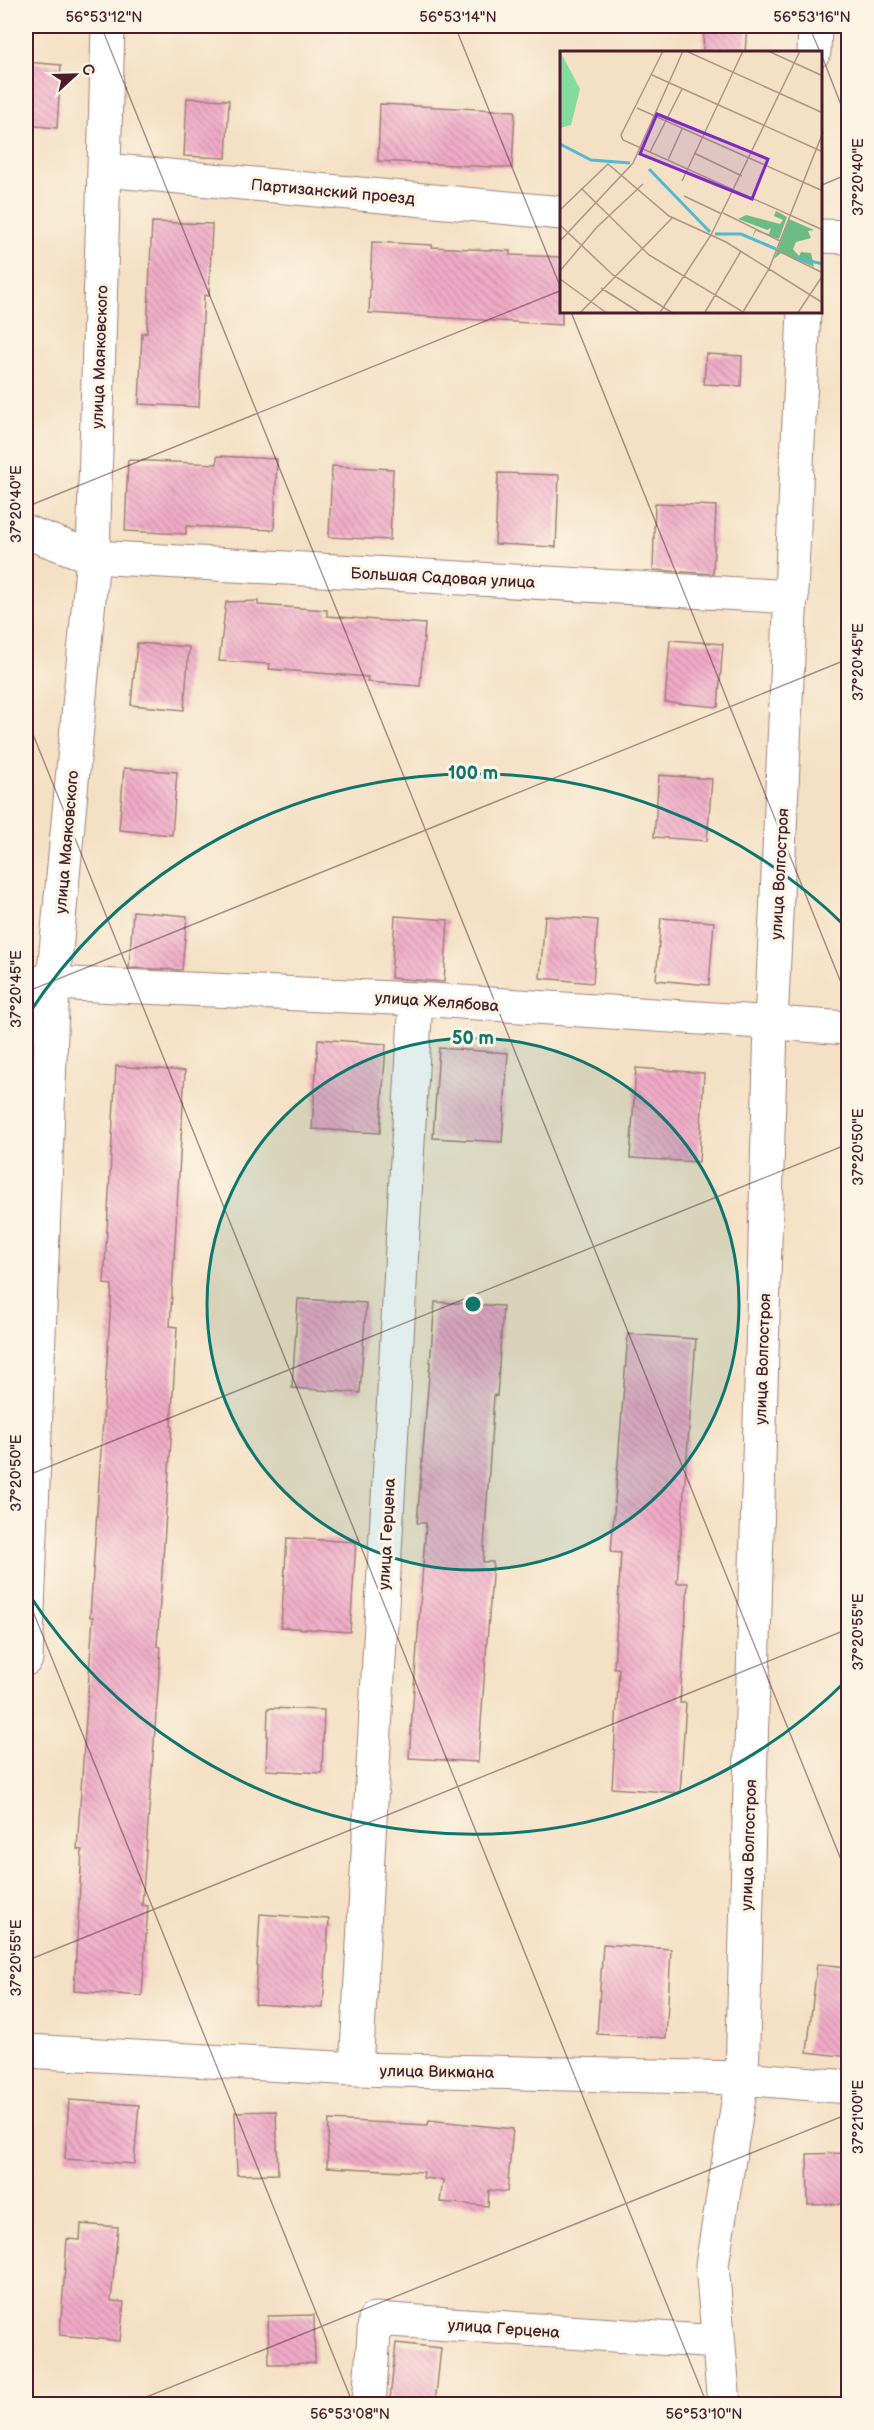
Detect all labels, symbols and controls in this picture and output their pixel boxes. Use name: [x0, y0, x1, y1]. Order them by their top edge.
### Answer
text: 56°53'12"N: [65, 8, 143, 27]
text: 56°53'14"N: [419, 8, 497, 27]
text: 56°53'16"N: [773, 8, 851, 27]
north arrow: [45, 45, 105, 105]
inset map: [560, 51, 823, 314]
text: С: [77, 61, 98, 79]
text: 37°20'40"E: [849, 138, 868, 216]
street label: Партизанский проезд: [250, 176, 416, 209]
street label: улица Маяковского: [88, 285, 113, 429]
text: 37°20'40"E: [7, 465, 26, 543]
street label: Большая Садовая улица: [350, 564, 536, 593]
text: 37°20'45"E: [849, 623, 868, 701]
text: 100 m: [448, 763, 498, 784]
street label: улица Маяковского: [52, 770, 83, 915]
street label: улица Волгостроя: [768, 808, 793, 940]
text: 37°20'45"E: [7, 950, 26, 1028]
street label: улица Желябова: [374, 989, 500, 1016]
text: 50 m: [452, 1028, 494, 1049]
text: 37°20'50"E: [849, 1108, 868, 1186]
street label: улица Волгостроя: [752, 1293, 775, 1425]
centre of rings: [463, 1294, 483, 1314]
text: 37°20'50"E: [7, 1434, 26, 1512]
street label: улица Герцена: [375, 1477, 400, 1591]
text: 37°20'55"E: [849, 1593, 868, 1671]
street label: улица Волгостроя: [738, 1779, 761, 1911]
text: 37°20'55"E: [7, 1919, 26, 1997]
street label: улица Викмана: [379, 2062, 495, 2083]
text: 37°21'00"E: [849, 2080, 868, 2154]
street label: улица Герцена: [447, 2316, 561, 2343]
text: 56°53'08"N: [310, 2405, 390, 2424]
text: 56°53'10"N: [665, 2405, 743, 2424]

